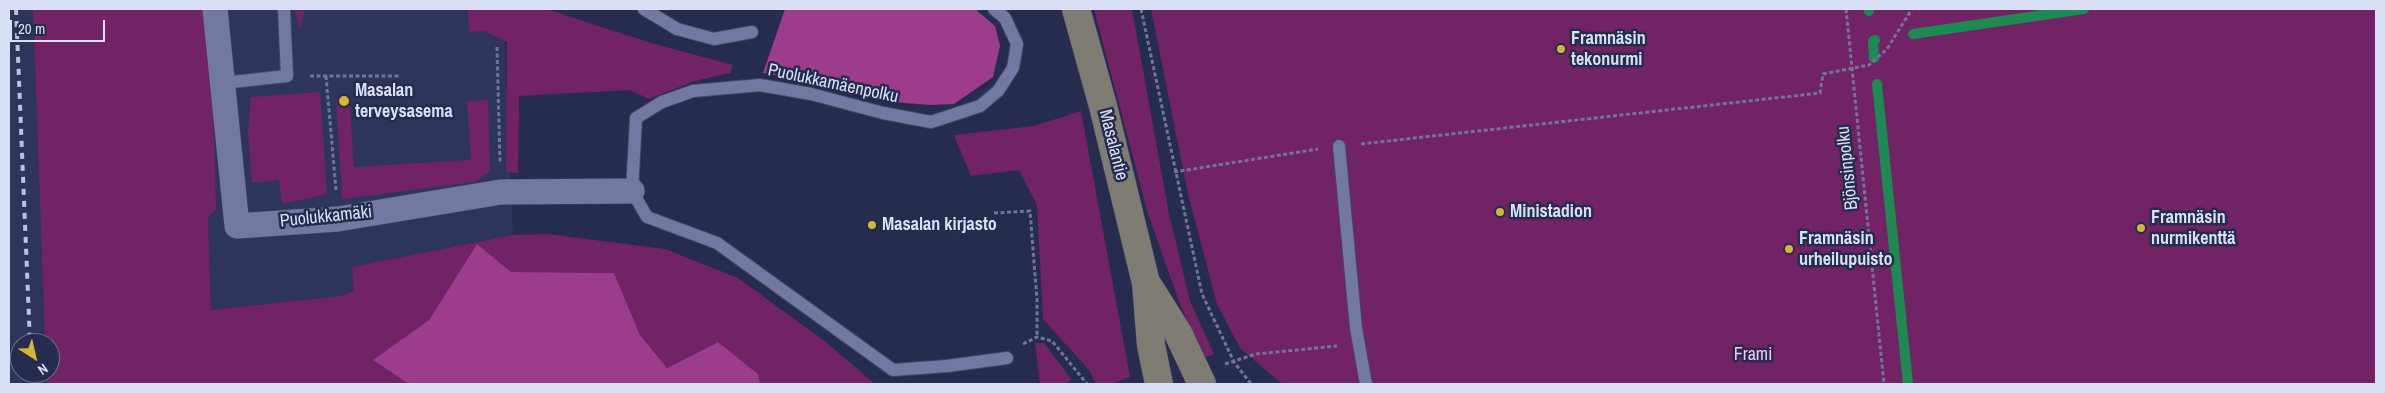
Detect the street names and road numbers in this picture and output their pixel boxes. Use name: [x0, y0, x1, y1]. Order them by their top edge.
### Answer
street label: Puolukkamäenpolku: [766, 60, 900, 108]
street label: Masalantie: [1094, 107, 1132, 183]
street label: Bjönsinpolku: [1833, 125, 1863, 211]
street label: Puolukkamäki: [279, 201, 373, 233]

